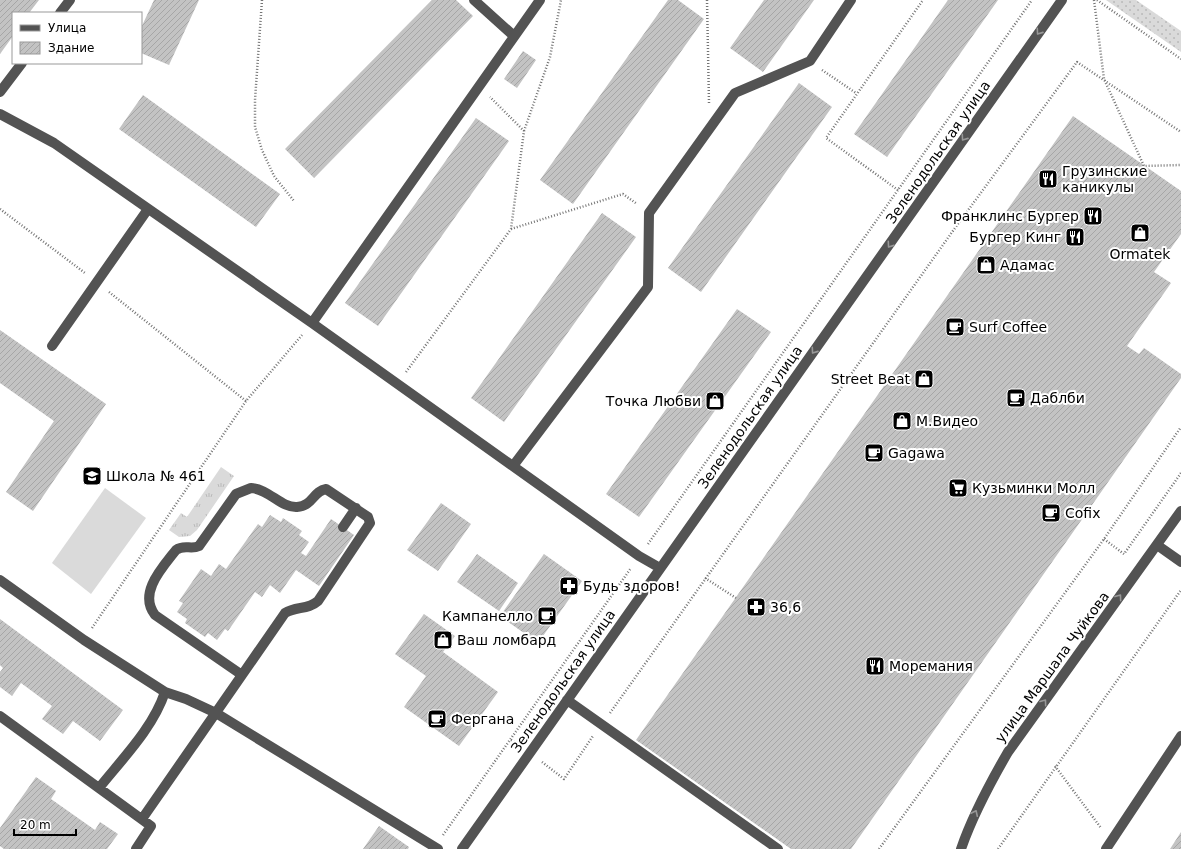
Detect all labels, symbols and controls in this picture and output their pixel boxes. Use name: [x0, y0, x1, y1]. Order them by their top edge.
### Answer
legend: [12, 12, 142, 64]
text: Улица: [48, 21, 86, 35]
one-way arrow: [1036, 28, 1044, 35]
text: Здание: [48, 41, 94, 55]
street label: Зеленодольская улица: [883, 78, 993, 226]
one-way arrow: [961, 134, 969, 141]
place label: Грузинские каникулы: [1062, 163, 1147, 195]
restaurant icon: Грузинские каникулы: [1037, 168, 1059, 190]
restaurant icon: Франклинс Бургер: [1082, 205, 1104, 227]
place label: Франклинс Бургер: [941, 208, 1079, 224]
shop icon: Ormatek: [1129, 222, 1151, 244]
restaurant icon: Бургер Кинг: [1064, 226, 1086, 248]
place label: Бургер Кинг: [969, 229, 1061, 245]
one-way arrow: [888, 240, 895, 247]
place label: Ormatek: [1110, 246, 1171, 262]
shop icon: Адамас: [975, 254, 997, 276]
place label: Адамас: [1000, 257, 1055, 273]
cafe icon: Surf Coffee: [944, 316, 966, 338]
place label: Surf Coffee: [969, 319, 1047, 335]
street label: Зеленодольская улица: [695, 343, 805, 491]
one-way arrow: [812, 346, 819, 353]
shop icon: Street Beat: [913, 368, 935, 390]
place label: Street Beat: [831, 371, 911, 387]
cafe icon: Даблби: [1005, 387, 1027, 409]
shop icon: Точка Любви: [704, 390, 726, 412]
place label: Даблби: [1030, 390, 1085, 406]
place label: Точка Любви: [605, 393, 701, 409]
shop icon: М.Видео: [891, 410, 913, 432]
place label: М.Видео: [916, 413, 978, 429]
cafe icon: Gagawa: [863, 442, 885, 464]
place label: Gagawa: [888, 445, 945, 461]
school or university icon: Школа № 461: [81, 465, 103, 487]
place label: Школа № 461: [106, 468, 206, 484]
supermarket icon: Кузьминки Молл: [947, 477, 969, 499]
place label: Кузьминки Молл: [972, 480, 1095, 496]
cafe icon: Cofix: [1040, 502, 1062, 524]
place label: Cofix: [1065, 505, 1100, 521]
pharmacy icon: Будь здоров!: [558, 575, 580, 597]
place label: Будь здоров!: [583, 578, 680, 594]
street label: улица Маршала Чуйкова: [992, 588, 1112, 746]
one-way arrow: [1115, 594, 1122, 601]
pharmacy icon: 36,6: [745, 596, 767, 618]
place label: 36,6: [770, 599, 801, 615]
cafe icon: Кампанелло: [536, 605, 558, 627]
street label: Зеленодольская улица: [508, 607, 618, 755]
place label: Кампанелло: [442, 608, 533, 624]
shop icon: Ваш ломбард: [432, 629, 454, 651]
place label: Ваш ломбард: [457, 632, 556, 648]
restaurant icon: Моремания: [864, 655, 886, 677]
place label: Моремания: [889, 658, 973, 674]
one-way arrow: [1039, 700, 1046, 707]
cafe icon: Фергана: [426, 708, 448, 730]
place label: Фергана: [451, 711, 514, 727]
one-way arrow: [970, 809, 978, 817]
scale bar: [14, 811, 76, 837]
text: 20 m: [20, 818, 51, 832]

